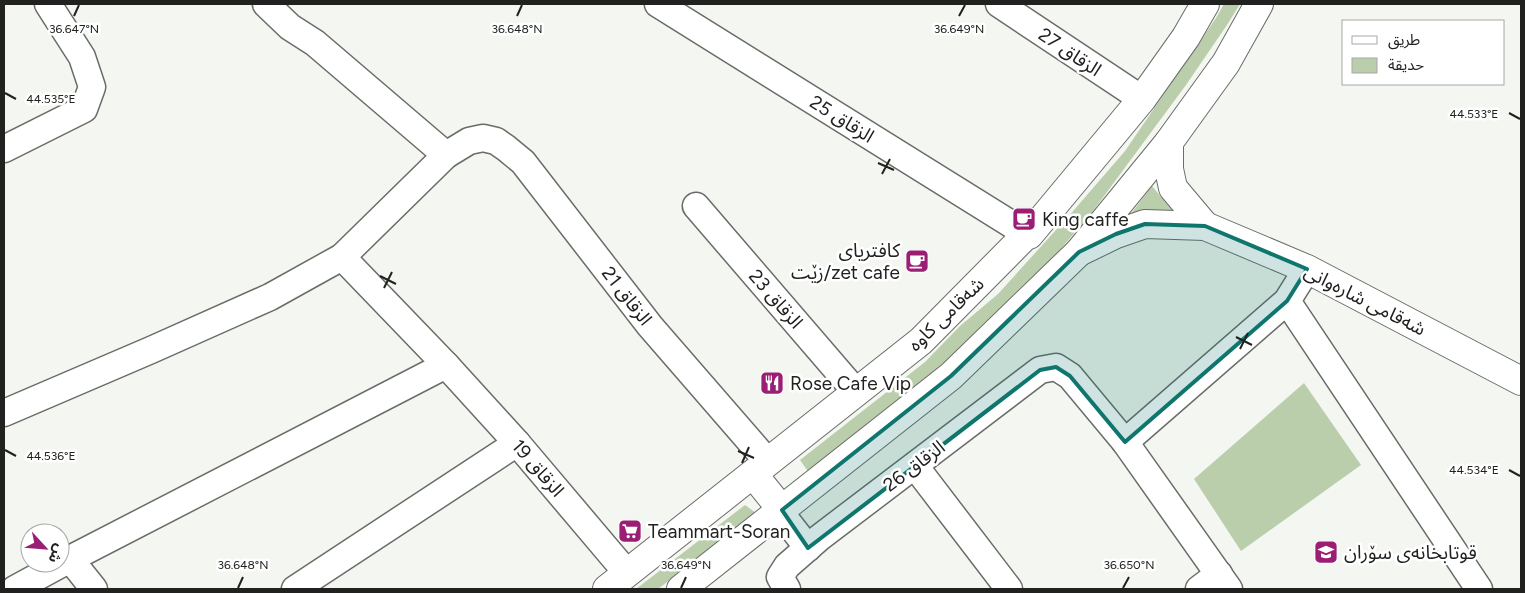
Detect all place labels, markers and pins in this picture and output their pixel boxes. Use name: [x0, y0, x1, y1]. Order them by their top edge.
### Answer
cafe icon: King caffe: [1011, 206, 1037, 232]
place label: King caffe: [1042, 208, 1129, 231]
place label: کافتریای زێت/zet cafe: [791, 239, 901, 284]
cafe icon: کافتریای زێت/zet cafe: [904, 248, 930, 274]
restaurant icon: Rose Cafe Vip: [759, 370, 785, 396]
place label: Rose Cafe Vip: [790, 372, 911, 395]
supermarket icon: Teammart-Soran: [617, 518, 643, 544]
place label: Teammart-Soran: [648, 520, 790, 543]
school or university icon: قوتابخانەی سۆران: [1313, 539, 1339, 565]
place label: قوتابخانەی سۆران: [1344, 541, 1477, 564]

